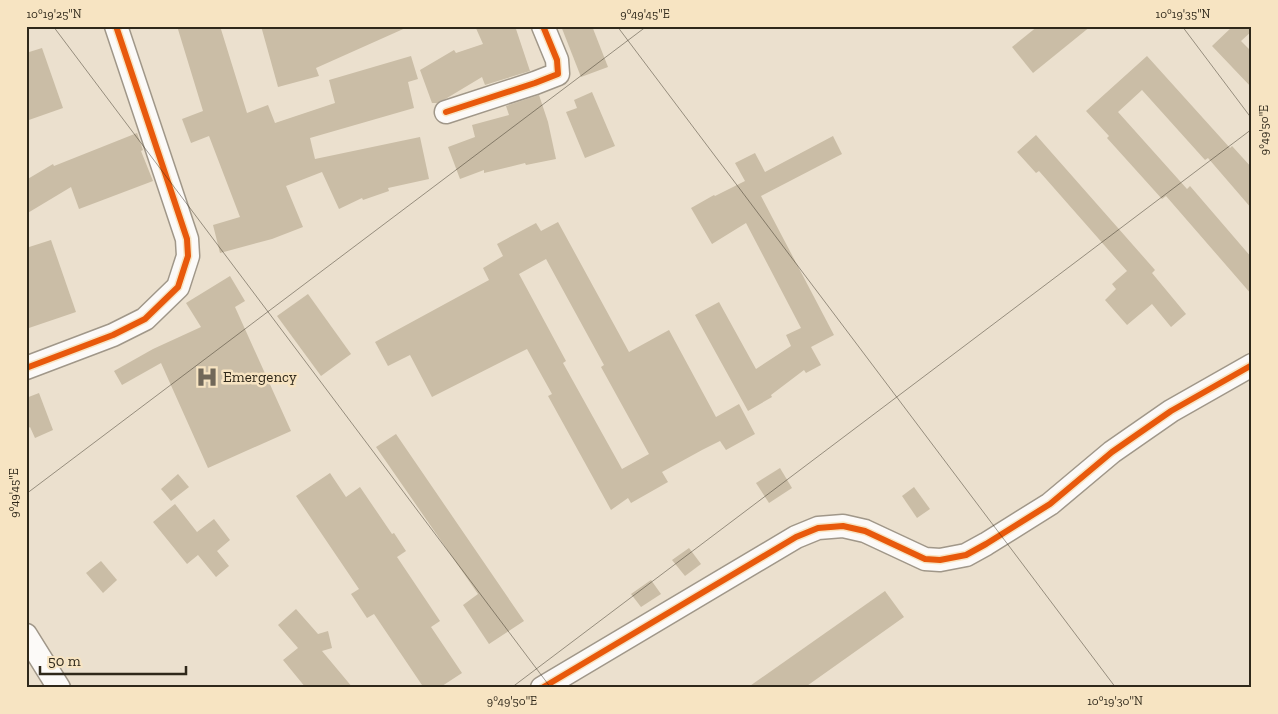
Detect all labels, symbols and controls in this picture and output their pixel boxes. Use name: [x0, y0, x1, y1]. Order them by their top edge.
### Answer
text: 10°19'25"N: [26, 7, 82, 21]
text: 9°49'45"E: [620, 7, 670, 21]
text: 10°19'35"N: [1156, 7, 1211, 21]
text: 9°49'50"E: [1257, 105, 1271, 155]
hospital icon: Emergency: [194, 364, 220, 390]
place label: Emergency: [223, 368, 297, 386]
text: 9°49'45"E: [7, 468, 21, 518]
scale bar: [40, 644, 186, 676]
text: 50 m: [48, 652, 81, 670]
text: 9°49'50"E: [487, 694, 537, 708]
text: 10°19'30"N: [1087, 694, 1143, 708]

